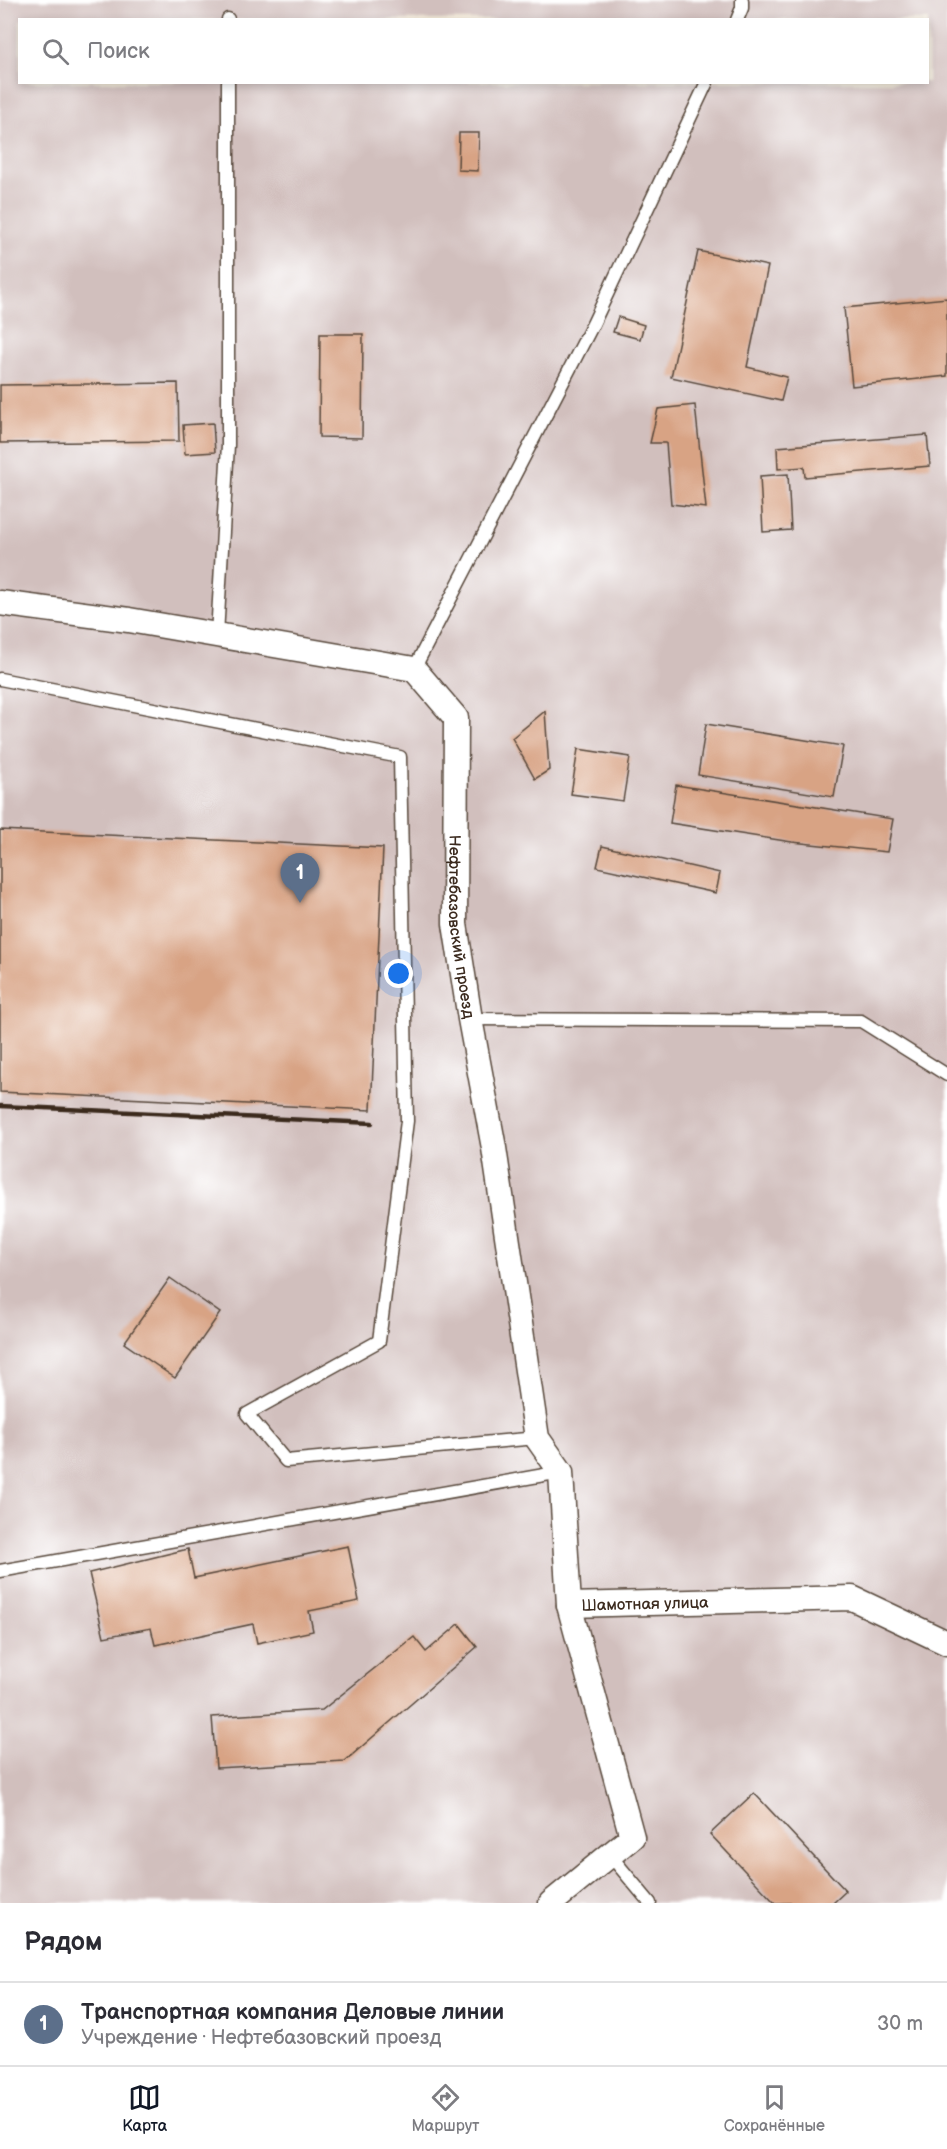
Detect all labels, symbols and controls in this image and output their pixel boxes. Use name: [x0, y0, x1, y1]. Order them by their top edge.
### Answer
search box: [18, 18, 929, 84]
icon: search: [39, 35, 72, 68]
text: Поиск: [87, 38, 150, 65]
street label: Нефтебазовский проезд: [444, 835, 478, 1020]
pin: 1: [280, 854, 320, 903]
your location: [384, 959, 413, 988]
street label: Шамотная улица: [581, 1594, 709, 1616]
text: Рядом: [24, 1927, 102, 1958]
text: Транспортная компания Деловые линии: [81, 1999, 504, 2026]
text: 1: [39, 2012, 48, 2036]
text: 30 m: [877, 2012, 923, 2036]
text: Учреждение · Нефтебазовский проезд: [81, 2026, 441, 2050]
tab: Карта: [122, 2081, 167, 2136]
tab: Маршрут: [411, 2081, 480, 2136]
tab: Сохранённые: [724, 2081, 825, 2136]

